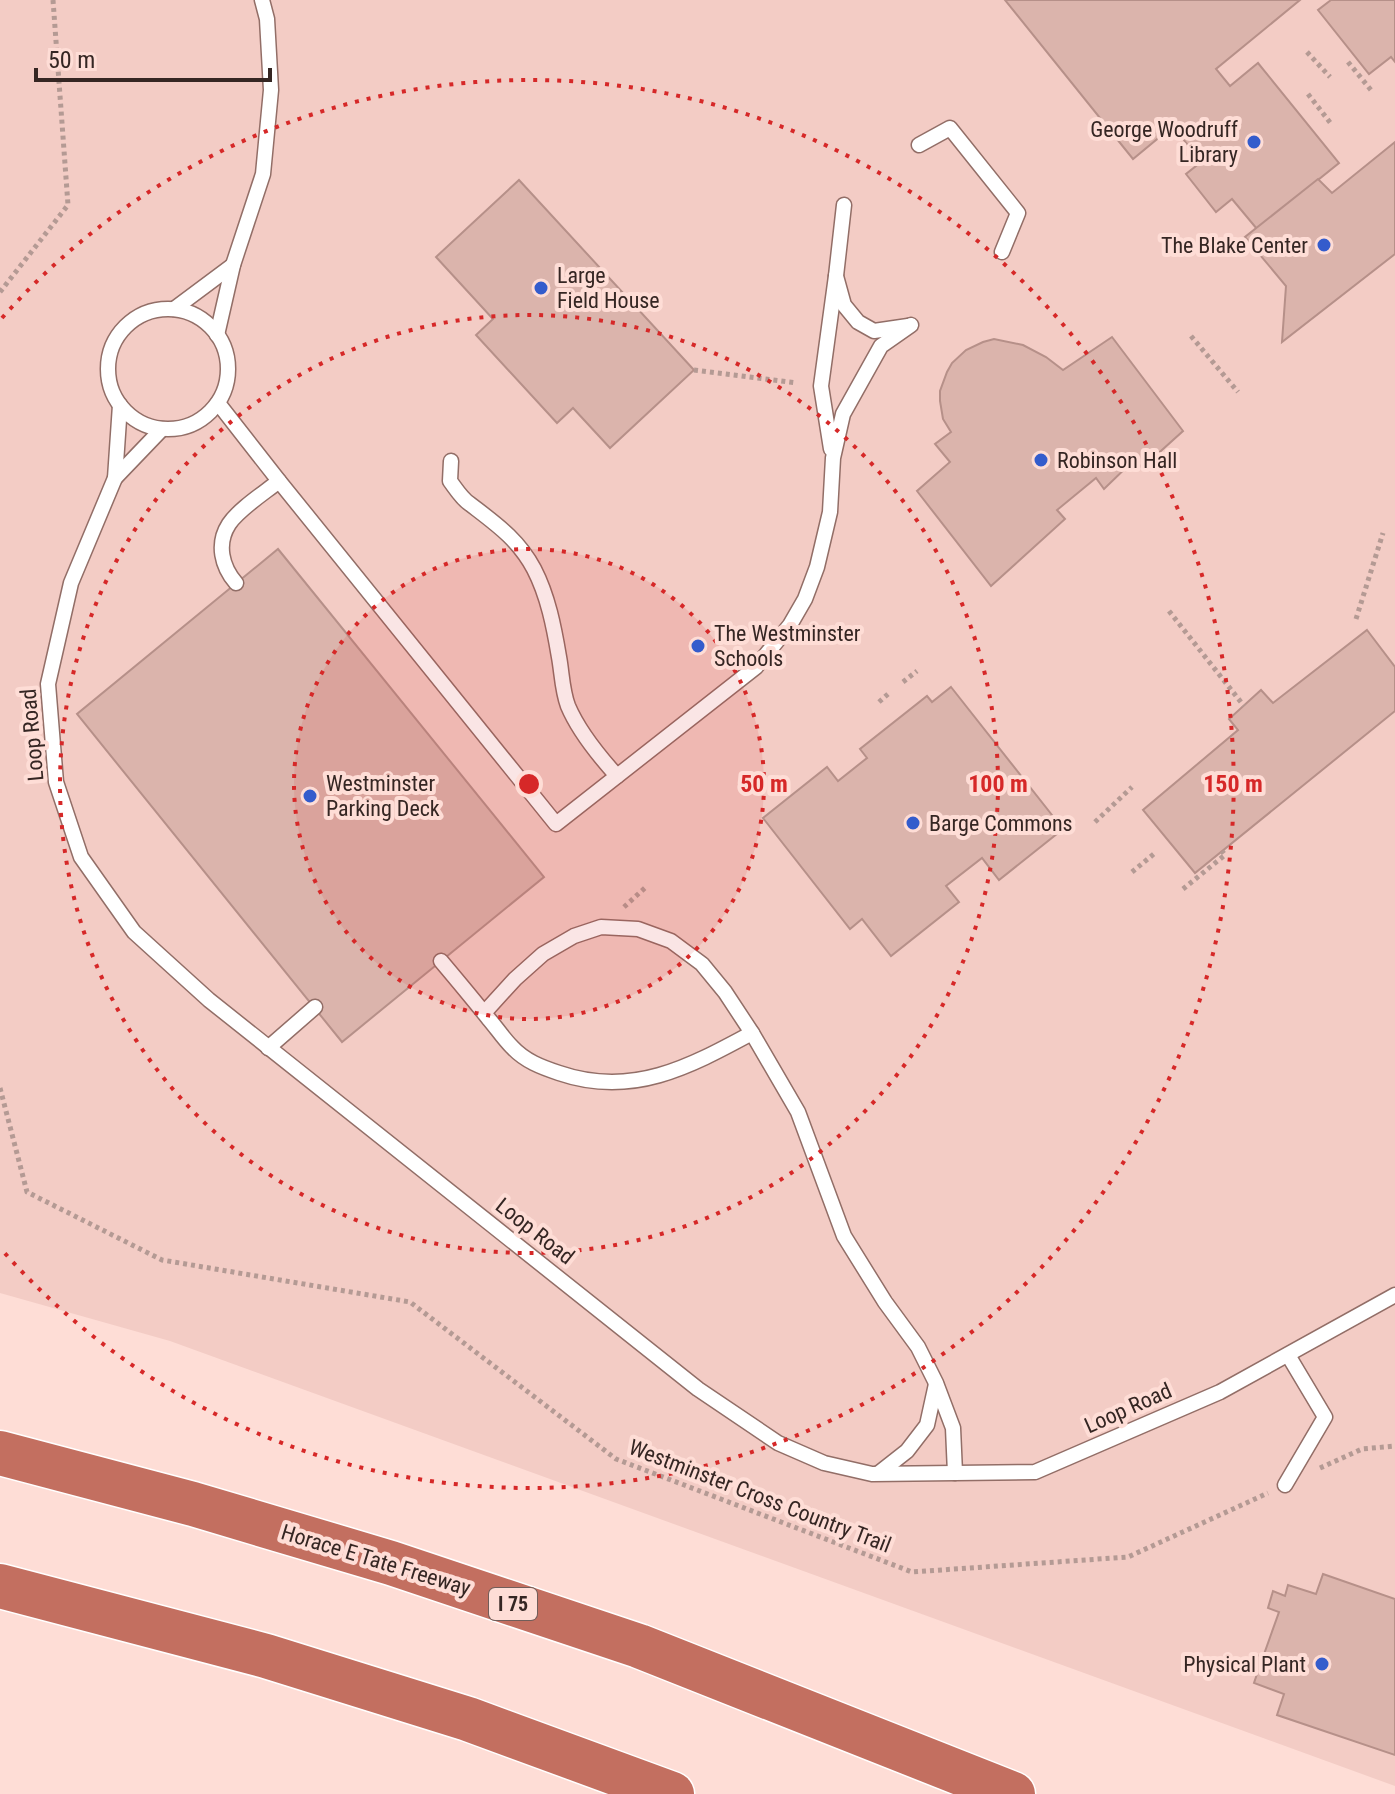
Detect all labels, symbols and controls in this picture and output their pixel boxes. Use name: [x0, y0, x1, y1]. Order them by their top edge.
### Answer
scale bar: [36, 32, 270, 82]
text: 50 m: [48, 46, 95, 74]
place label: George Woodruff Library: [1090, 117, 1238, 167]
marker: George Woodruff Library: [1245, 133, 1263, 151]
place label: The Blake Center: [1161, 233, 1308, 258]
marker: The Blake Center: [1315, 236, 1333, 254]
place label: Large Field House: [557, 263, 660, 313]
marker: Large Field House: [532, 279, 550, 297]
place label: Robinson Hall: [1057, 448, 1177, 473]
marker: Robinson Hall: [1032, 451, 1050, 469]
place label: The Westminster Schools: [714, 621, 861, 671]
marker: The Westminster Schools: [689, 637, 707, 655]
street label: Loop Road: [16, 688, 48, 782]
centre of rings: [515, 770, 543, 798]
text: 50 m: [740, 770, 788, 798]
text: 100 m: [968, 770, 1028, 798]
text: 150 m: [1203, 770, 1263, 798]
place label: Westminster Parking Deck: [326, 771, 440, 821]
marker: Westminster Parking Deck: [301, 787, 319, 805]
place label: Barge Commons: [929, 811, 1073, 836]
marker: Barge Commons: [904, 814, 922, 832]
street label: Loop Road: [491, 1193, 579, 1269]
street label: Loop Road: [1081, 1378, 1175, 1438]
street label: Westminster Cross Country Trail: [625, 1434, 895, 1558]
street label: Horace E Tate Freeway: [278, 1519, 474, 1601]
road number: I 75: [489, 1588, 537, 1620]
place label: Physical Plant: [1183, 1652, 1306, 1677]
marker: Physical Plant: [1313, 1655, 1331, 1673]

